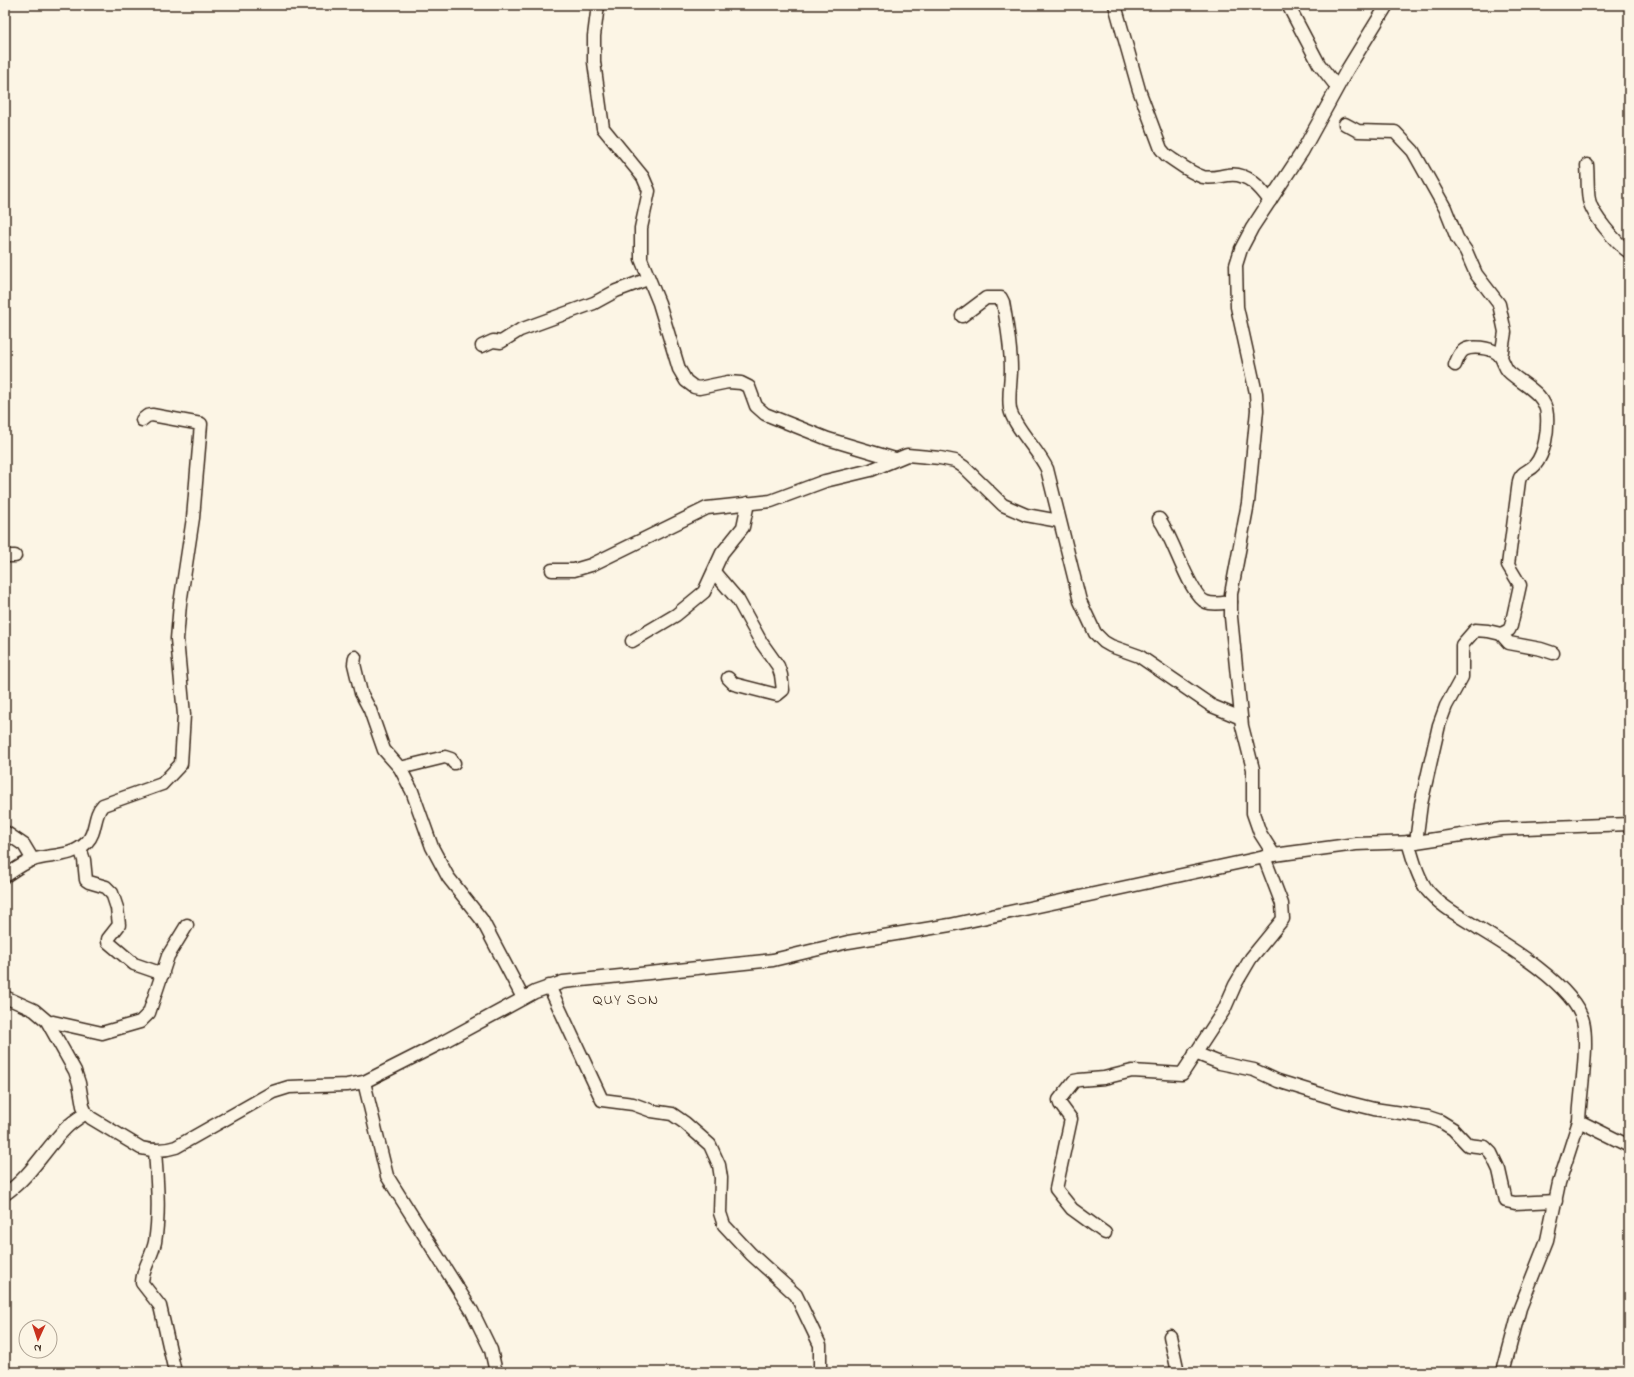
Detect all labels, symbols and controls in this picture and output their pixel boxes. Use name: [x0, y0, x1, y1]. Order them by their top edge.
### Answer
district label: QUY SON: [593, 989, 659, 1011]
north arrow: [18, 1319, 58, 1359]
text: N: [33, 1340, 42, 1356]

